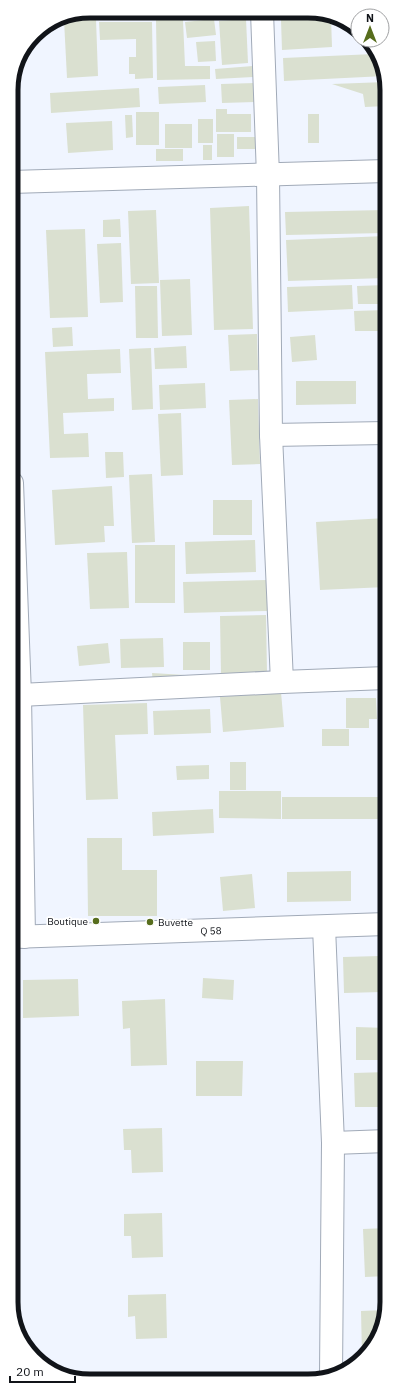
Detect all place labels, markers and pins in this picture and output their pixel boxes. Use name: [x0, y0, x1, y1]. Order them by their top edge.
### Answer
place label: Boutique: [47, 915, 89, 928]
marker: Boutique: [91, 916, 101, 926]
place label: Buvette: [158, 916, 193, 929]
marker: Buvette: [145, 917, 155, 927]

